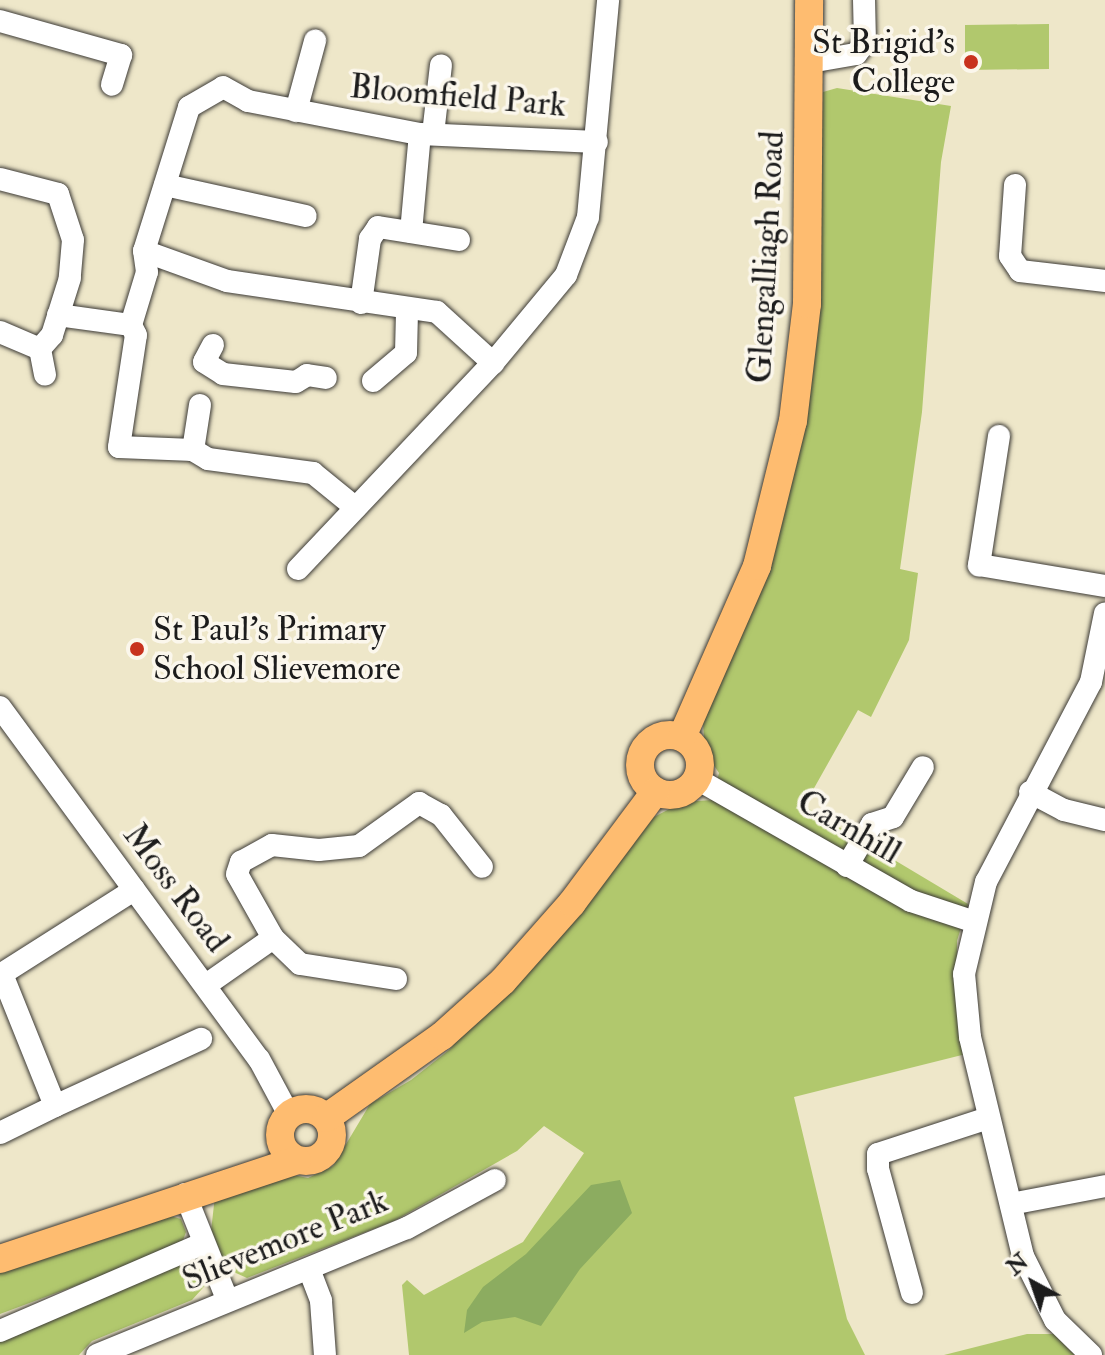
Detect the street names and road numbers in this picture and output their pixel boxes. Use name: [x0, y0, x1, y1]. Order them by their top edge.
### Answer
street label: Bloomfield Park: [348, 66, 568, 126]
street label: Glengalliagh Road: [739, 130, 793, 384]
street label: Carnhill: [790, 781, 908, 873]
street label: Moss Road: [115, 816, 237, 960]
street label: Slievemore Park: [176, 1180, 394, 1300]

